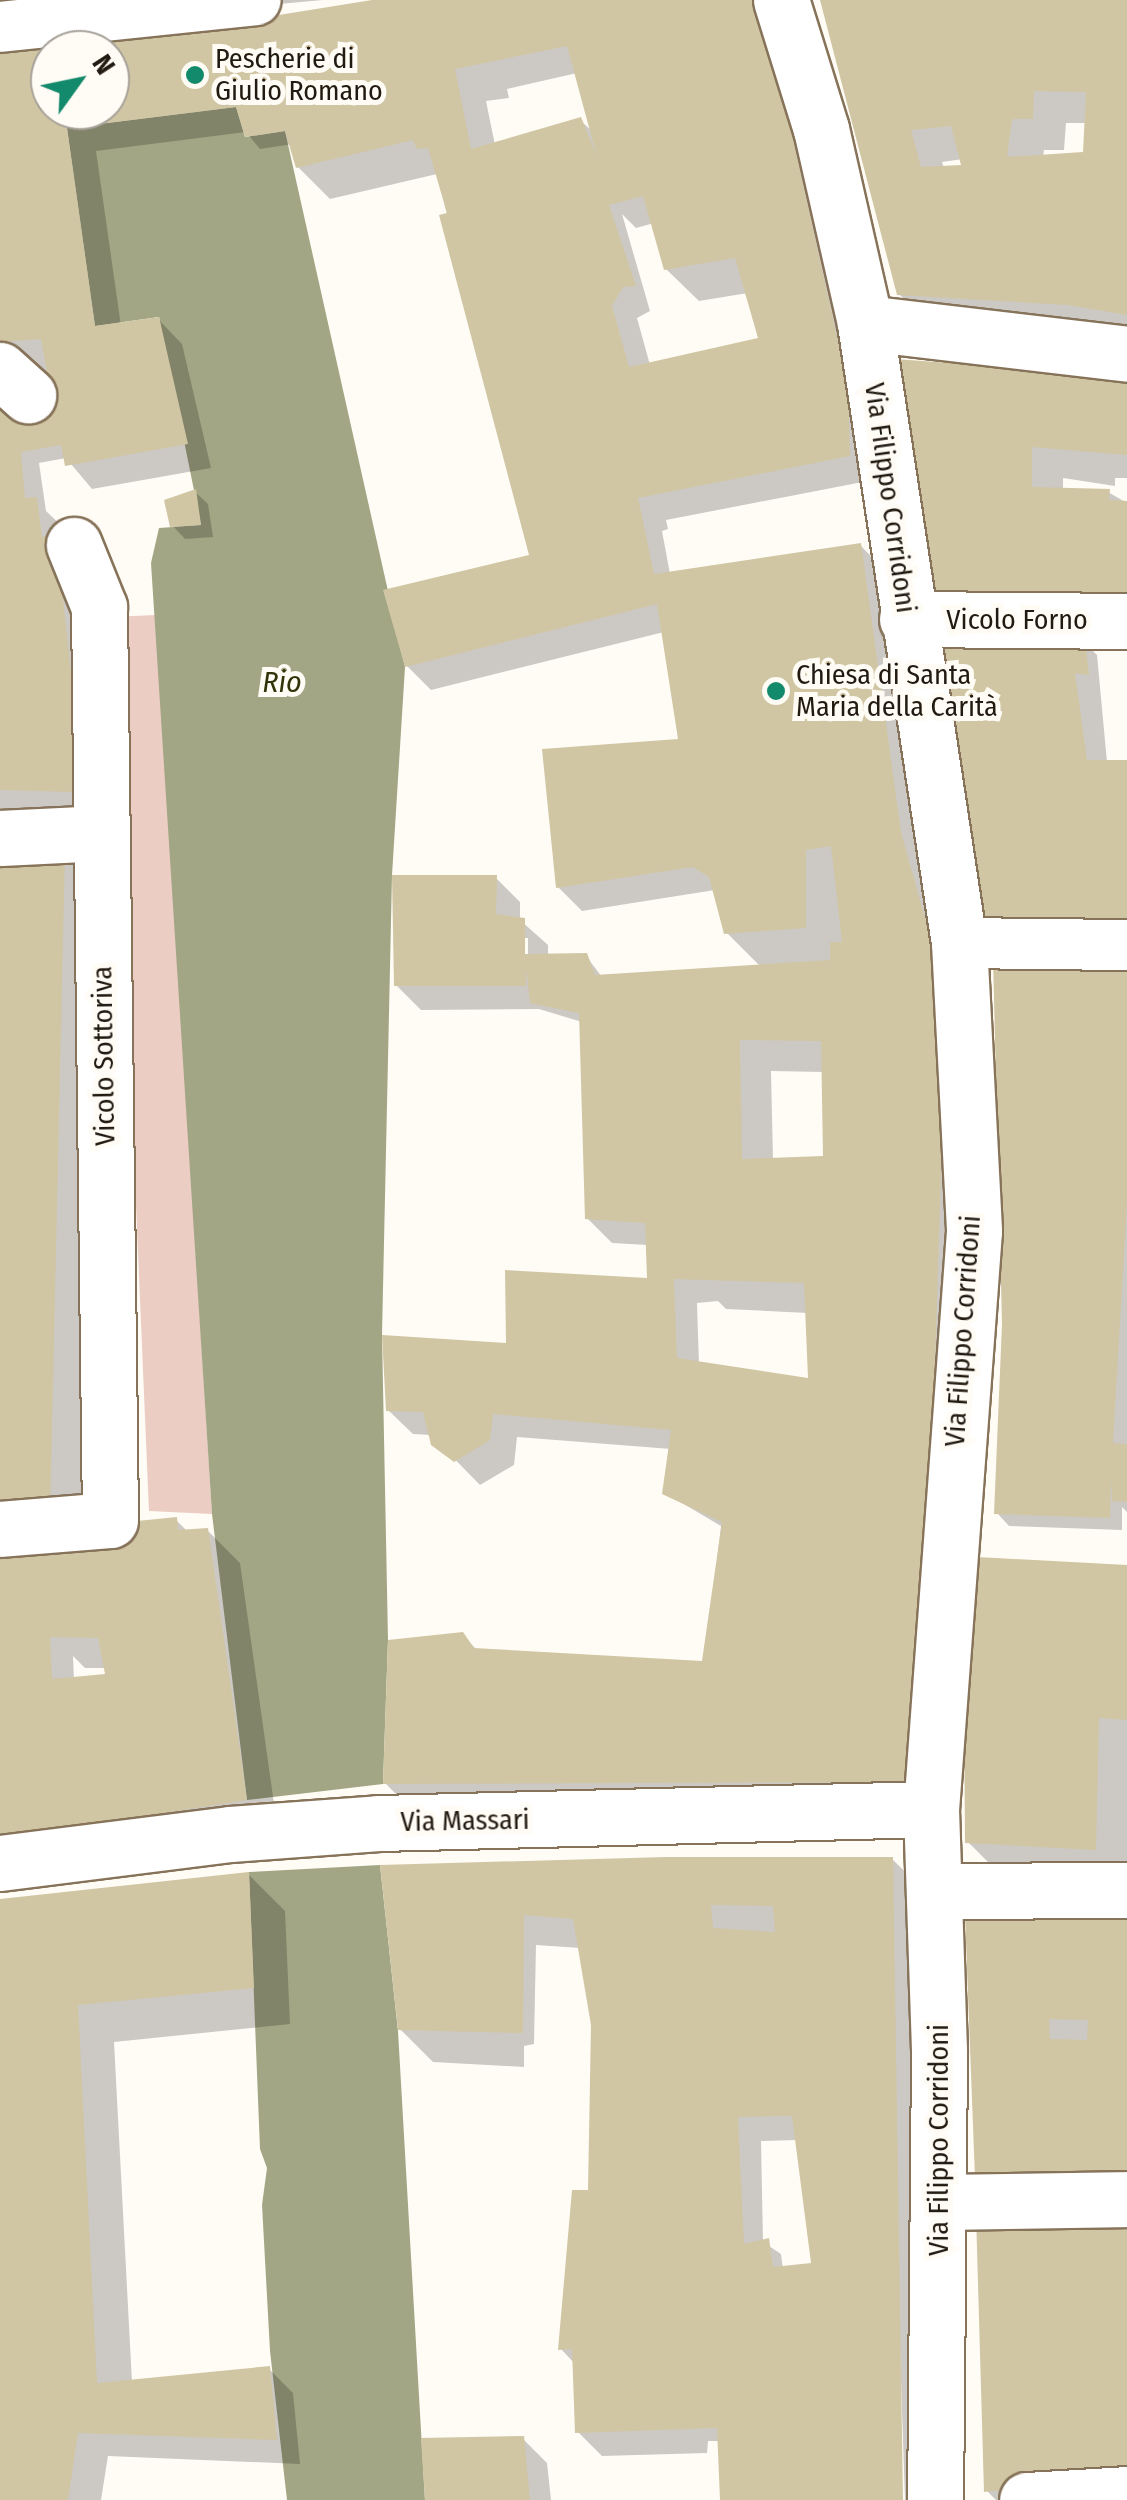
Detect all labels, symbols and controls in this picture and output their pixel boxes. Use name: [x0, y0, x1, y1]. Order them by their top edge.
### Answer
north arrow: [30, 30, 130, 130]
place label: Pescherie di Giulio Romano: [215, 42, 383, 108]
text: N: [85, 48, 122, 81]
marker: Pescherie di Giulio Romano: [184, 64, 206, 86]
street label: Via Filippo Corridoni: [857, 381, 923, 615]
street label: Vicolo Forno: [946, 603, 1088, 637]
place label: Chiesa di Santa Maria della Carità: [796, 658, 998, 724]
water label: Rio: [262, 664, 302, 700]
marker: Chiesa di Santa Maria della Carità: [765, 680, 787, 702]
street label: Vicolo Sottoriva: [86, 966, 122, 1146]
street label: Via Filippo Corridoni: [938, 1214, 988, 1448]
street label: Via Massari: [400, 1803, 530, 1839]
street label: Via Filippo Corridoni: [922, 2024, 956, 2256]

